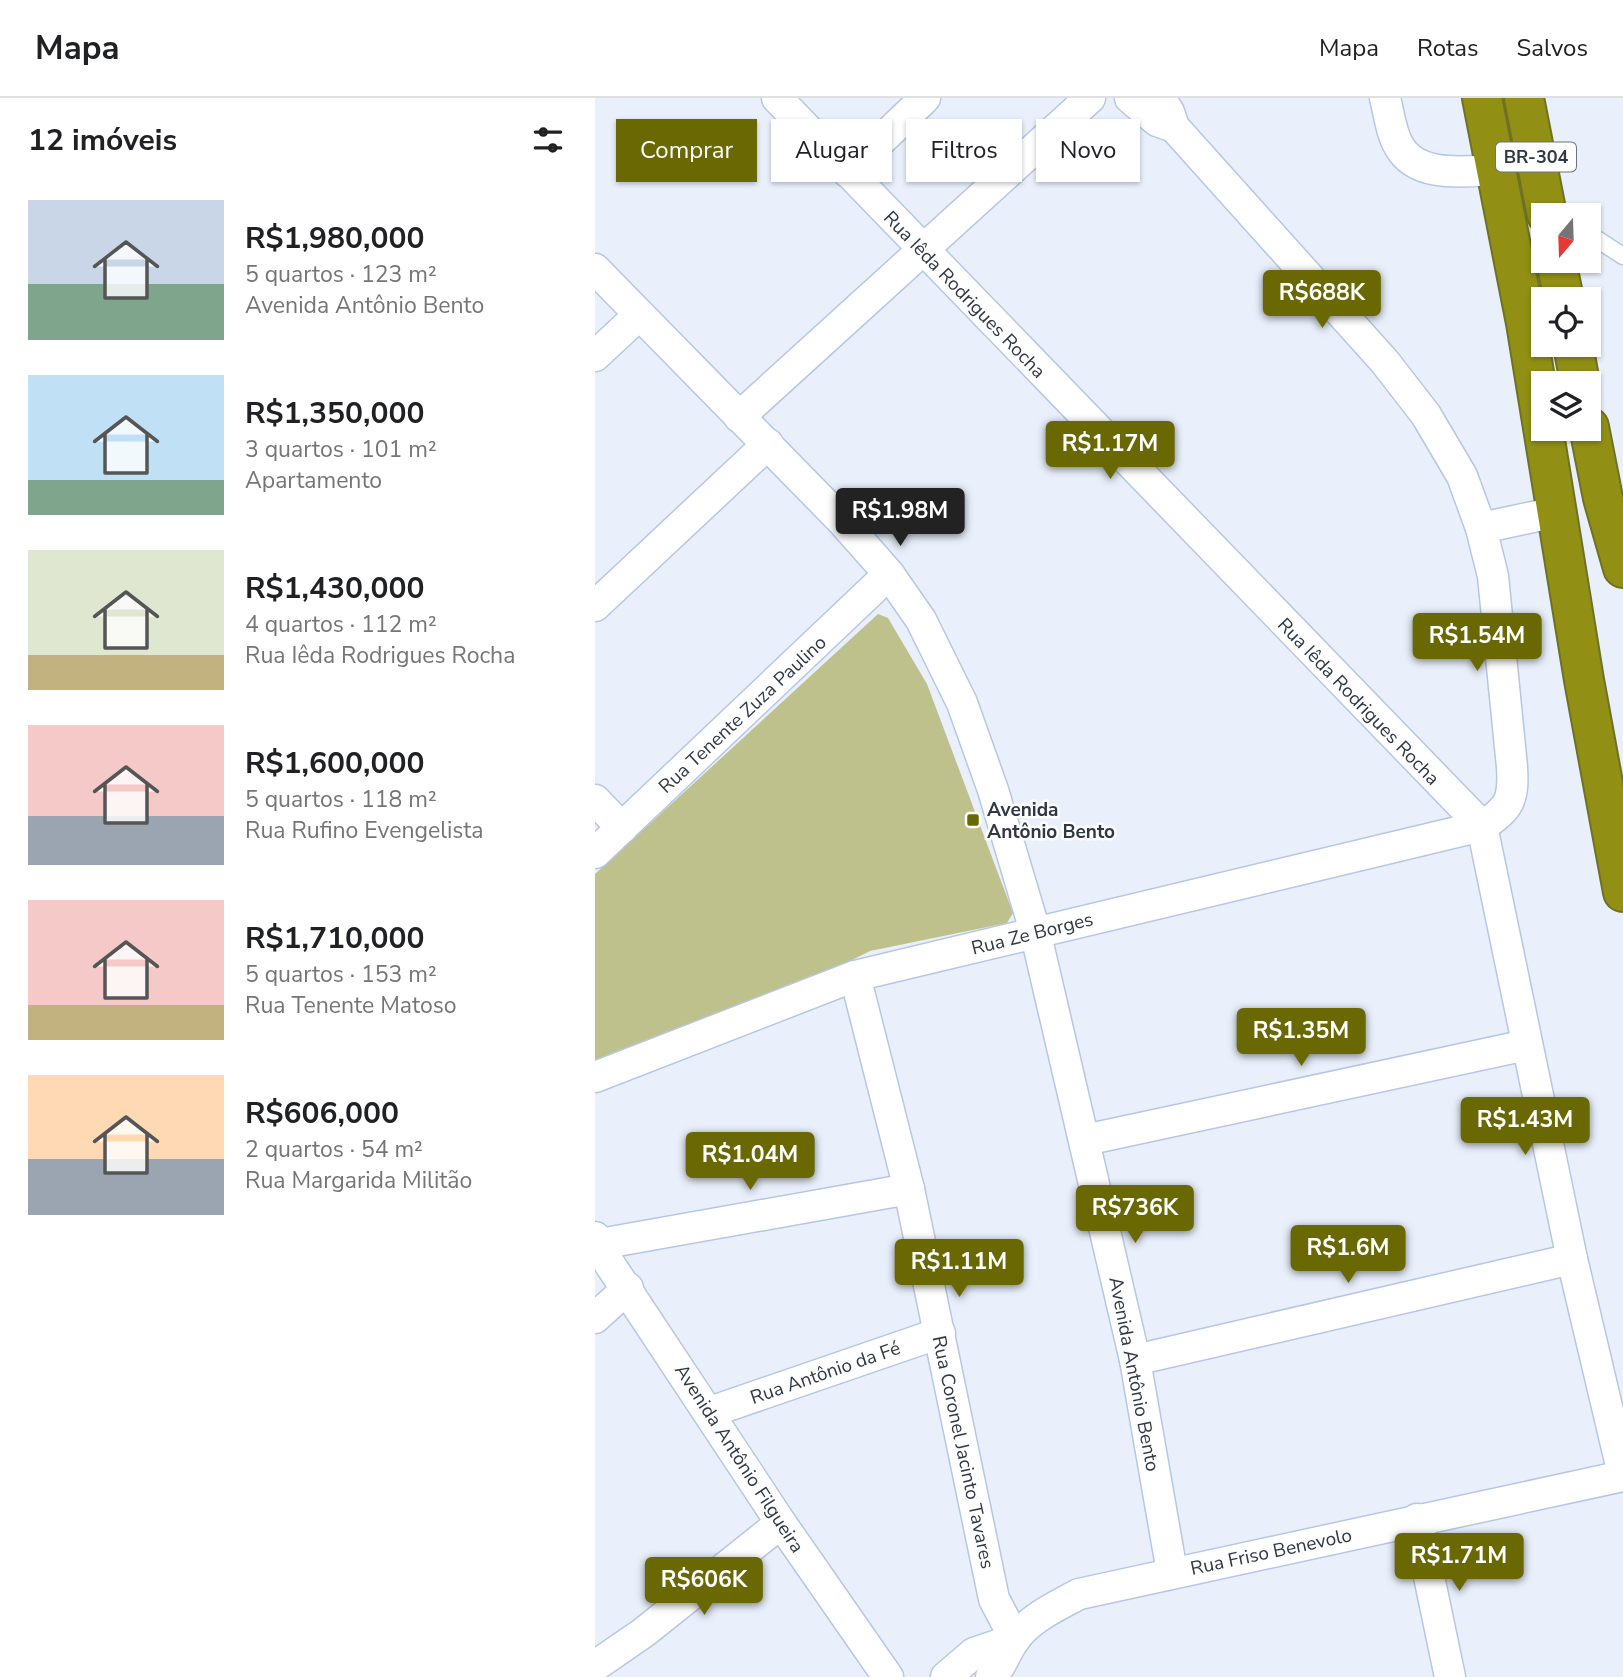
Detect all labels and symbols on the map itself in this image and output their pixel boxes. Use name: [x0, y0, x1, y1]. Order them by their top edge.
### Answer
road number: BR-304: [1496, 142, 1576, 172]
north arrow: [1531, 203, 1601, 273]
street label: Rua Iêda Rodrigues Rocha: [877, 205, 1051, 384]
pin: R$688K: [1265, 271, 1379, 330]
pin: R$1.17M: [1045, 422, 1175, 481]
pin: R$1.98M: [835, 489, 965, 548]
street label: Rua Iêda Rodrigues Rocha: [1271, 612, 1445, 791]
pin: R$1.54M: [1412, 614, 1542, 673]
street label: Rua Tenente Zuza Paulino: [653, 630, 832, 799]
place label: Avenida Antônio Bento: [987, 797, 1115, 845]
marker: Avenida Antônio Bento: [965, 812, 981, 828]
street label: Rua Ze Borges: [969, 906, 1096, 962]
pin: R$1.35M: [1236, 1009, 1366, 1068]
pin: R$1.43M: [1460, 1098, 1590, 1157]
pin: R$1.04M: [685, 1132, 815, 1192]
pin: R$736K: [1078, 1186, 1192, 1245]
pin: R$1.6M: [1291, 1226, 1405, 1285]
pin: R$1.11M: [894, 1240, 1024, 1299]
street label: Avenida Antônio Bento: [1102, 1275, 1166, 1474]
street label: Rua Coronel Jacinto Tavares: [926, 1333, 1000, 1571]
street label: Rua Antônio da Fé: [747, 1335, 904, 1411]
street label: Avenida Antônio Filgueira: [668, 1359, 810, 1558]
street label: Rua Friso Benevolo: [1188, 1522, 1354, 1582]
pin: R$1.71M: [1394, 1534, 1524, 1593]
pin: R$606K: [647, 1558, 761, 1617]

